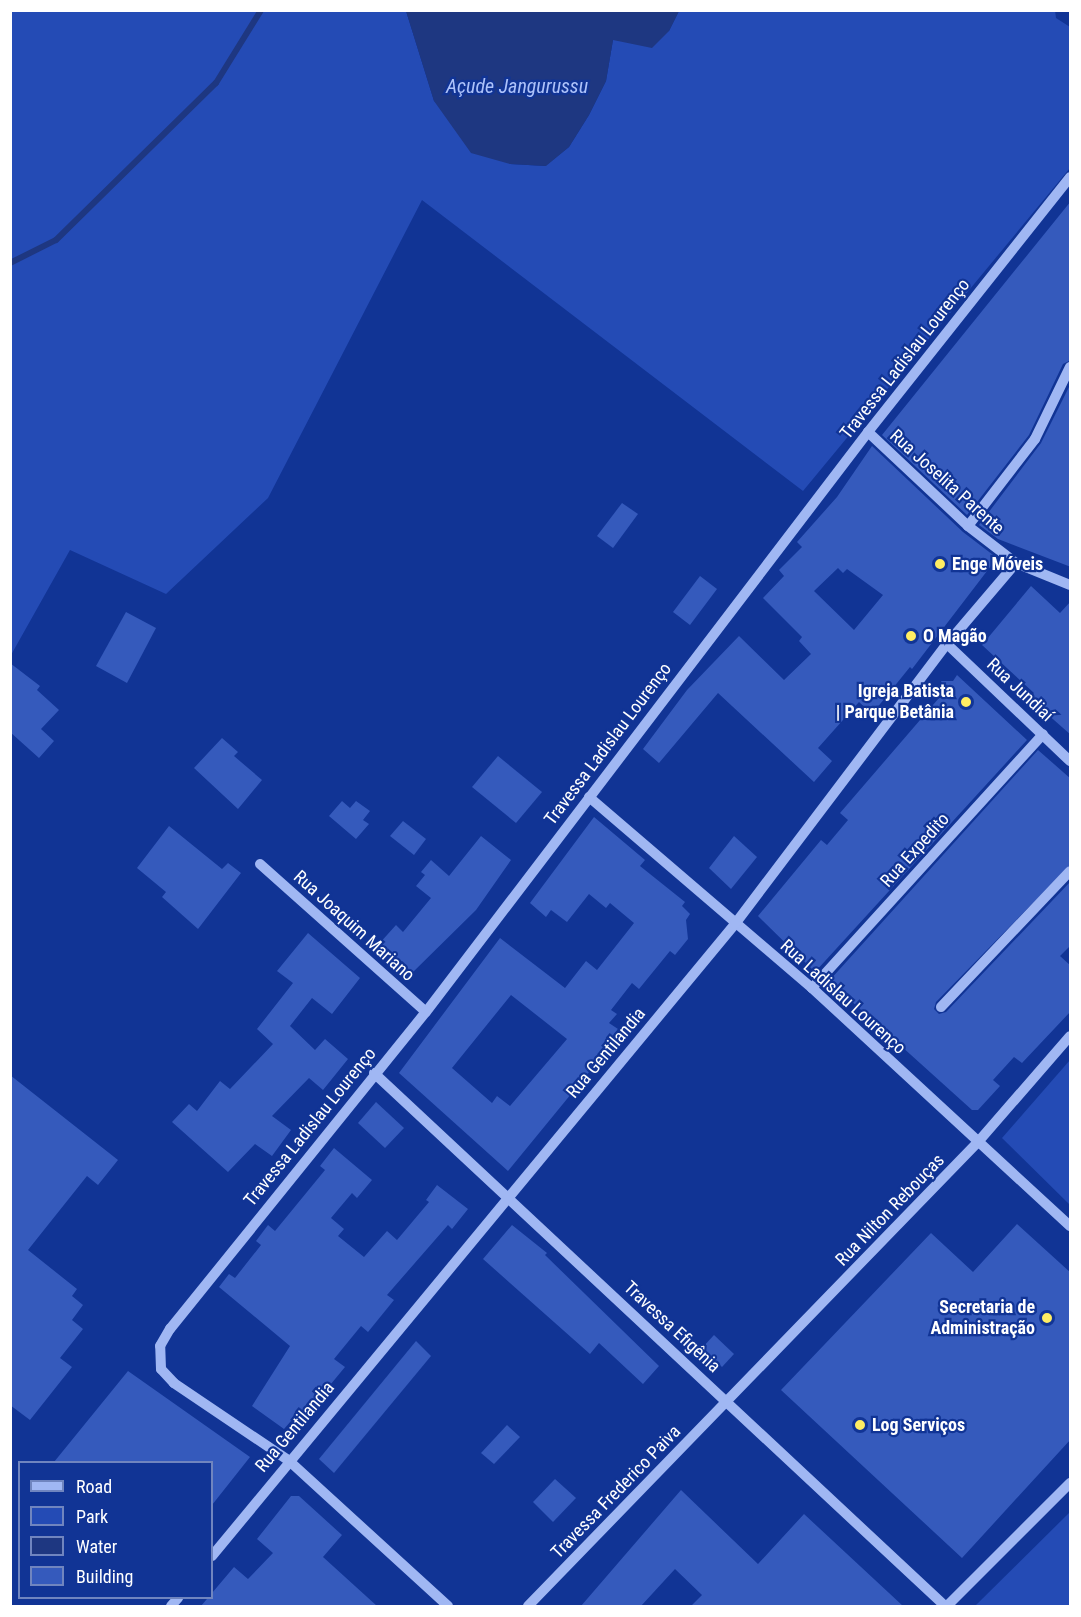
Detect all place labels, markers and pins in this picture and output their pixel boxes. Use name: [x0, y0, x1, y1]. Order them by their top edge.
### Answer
place label: Enge Móveis: [952, 553, 1043, 575]
marker: Enge Móveis: [933, 557, 947, 571]
place label: O Magão: [923, 625, 987, 647]
marker: O Magão: [904, 629, 918, 643]
place label: Igreja Batista | Parque Betânia: [836, 681, 954, 724]
marker: Igreja Batista | Parque Betânia: [959, 695, 973, 709]
place label: Secretaria de Administração: [930, 1297, 1035, 1340]
marker: Secretaria de Administração: [1040, 1311, 1054, 1325]
place label: Log Serviços: [872, 1414, 965, 1436]
marker: Log Serviços: [853, 1418, 867, 1432]

